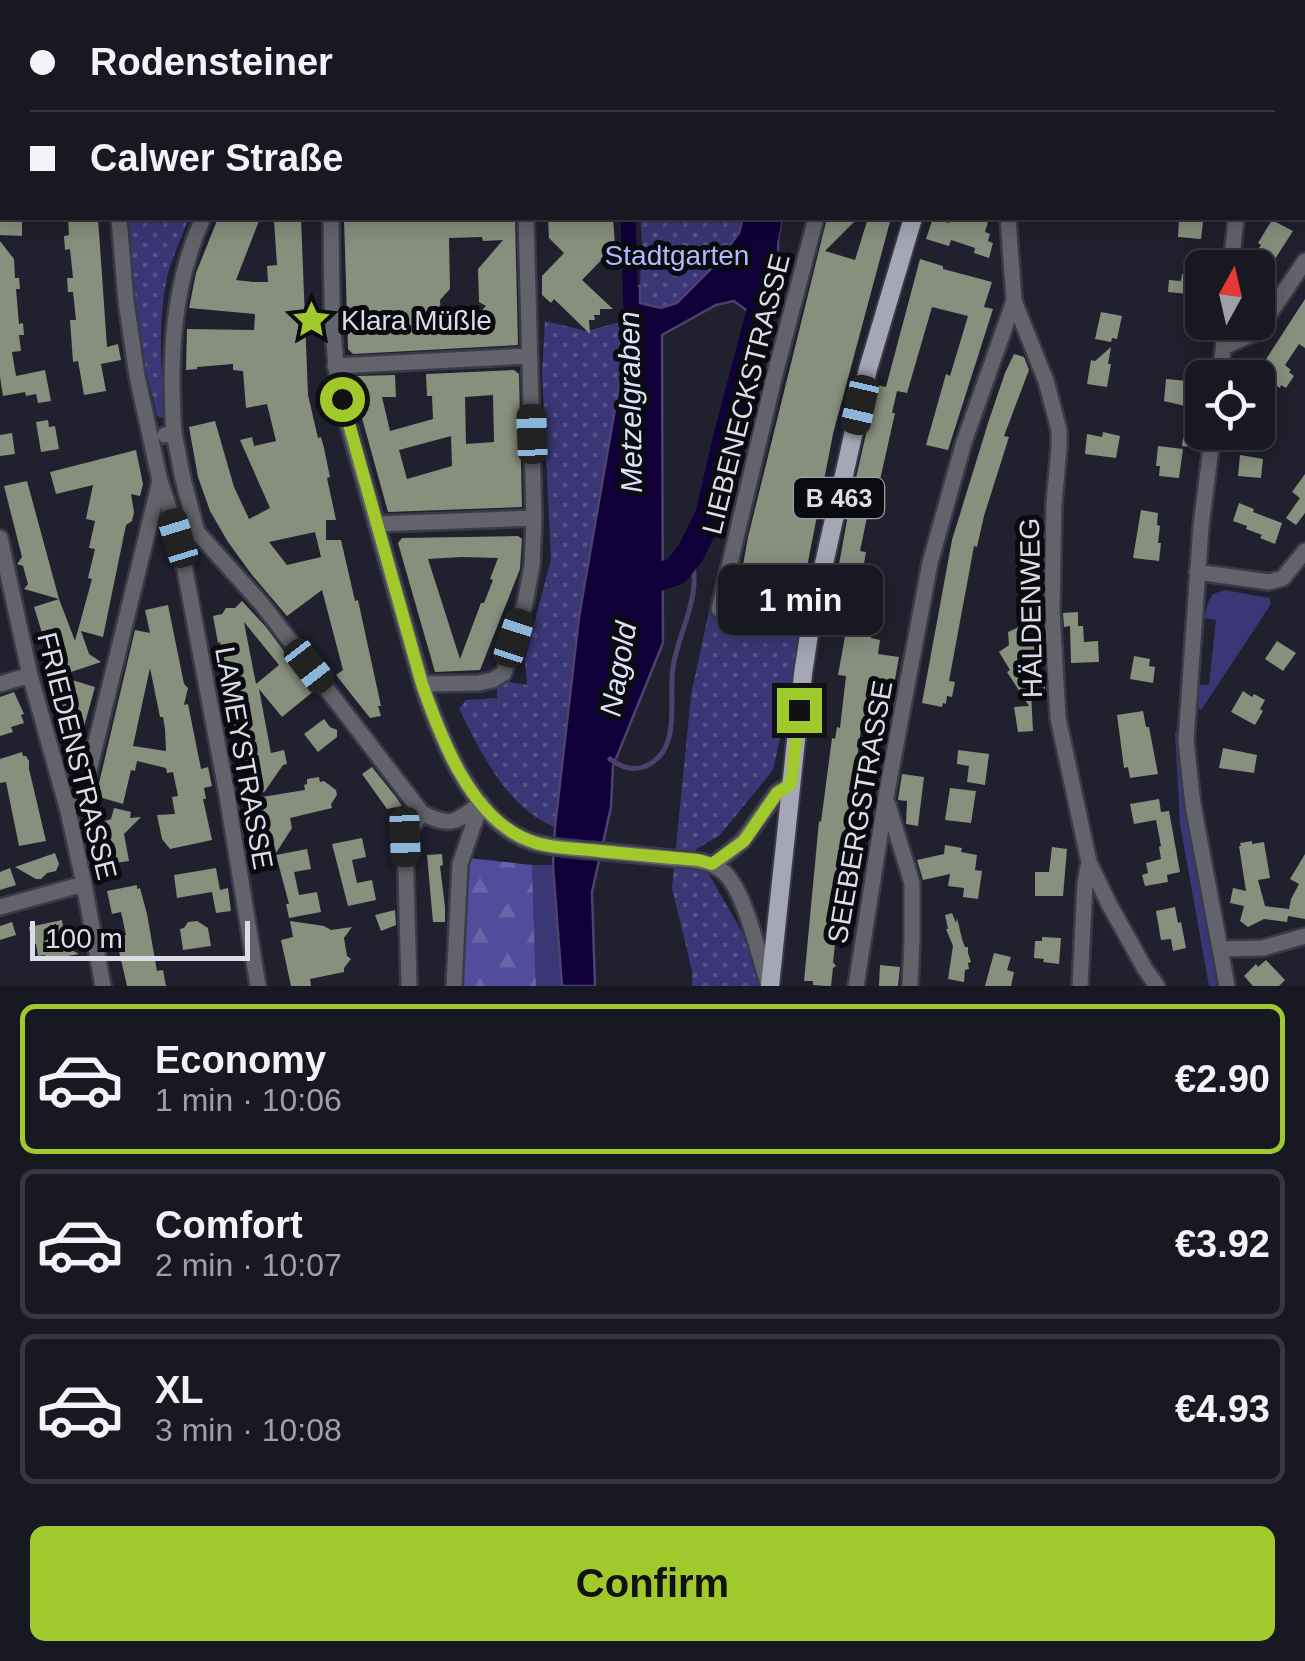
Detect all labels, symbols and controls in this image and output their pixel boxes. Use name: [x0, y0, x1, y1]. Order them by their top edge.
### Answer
text: Rodensteiner: [90, 41, 333, 83]
text: Calwer Straße: [90, 137, 343, 179]
park label: Stadtgarten: [605, 240, 749, 271]
north arrow: [1185, 250, 1275, 340]
map controls: [1185, 250, 1275, 450]
street label: LIEBENECKSTRASSE: [696, 251, 796, 537]
place icon: Klara Müßle: [290, 299, 332, 341]
place label: Klara Müßle: [341, 305, 492, 336]
water label: Metzelgraben: [612, 311, 648, 493]
button: locate: [1185, 360, 1275, 450]
car: [839, 372, 881, 438]
route start: [320, 377, 365, 422]
car: [516, 403, 548, 465]
road number: B 463: [794, 478, 884, 518]
car: [155, 505, 201, 571]
street label: HÄLDENWEG: [1014, 518, 1048, 698]
callout: 1 min: [716, 565, 882, 635]
text: 1 min: [759, 582, 842, 618]
car: [490, 605, 538, 671]
water label: Nagold: [593, 618, 643, 719]
street label: FRIEDENSTRASSE: [31, 629, 123, 883]
car: [279, 633, 339, 699]
street label: LAMEYSTRASSE: [209, 644, 279, 872]
street label: SEEBERGSTRASSE: [822, 678, 898, 946]
route end: [777, 688, 822, 733]
car: [389, 806, 421, 868]
scale bar: [30, 916, 250, 960]
text: 100 m: [45, 923, 123, 954]
icon: car: [35, 1034, 125, 1124]
text: Economy: [155, 1039, 326, 1081]
text: €2.90: [1175, 1058, 1270, 1100]
text: 1 min · 10:06: [155, 1082, 342, 1118]
icon: car: [35, 1199, 125, 1289]
text: Comfort: [155, 1204, 303, 1246]
text: €3.92: [1175, 1223, 1270, 1265]
text: 2 min · 10:07: [155, 1247, 342, 1283]
icon: car: [35, 1364, 125, 1454]
text: XL: [155, 1369, 204, 1411]
text: €4.93: [1175, 1388, 1270, 1430]
text: 3 min · 10:08: [155, 1412, 342, 1448]
button: Confirm: [30, 1526, 1275, 1641]

